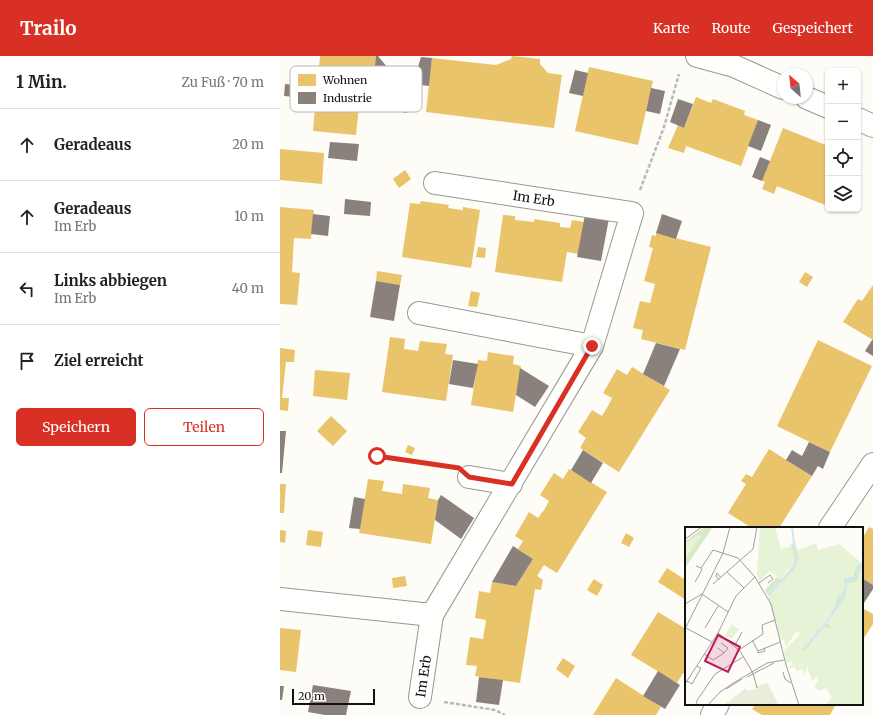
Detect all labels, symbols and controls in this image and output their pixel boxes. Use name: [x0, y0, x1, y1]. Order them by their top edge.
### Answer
text: Trailo: [20, 16, 77, 40]
text: Karte: [653, 19, 689, 37]
text: Route: [711, 19, 750, 37]
text: Gespeichert: [772, 19, 853, 37]
legend: [290, 66, 422, 112]
north arrow: [777, 68, 813, 104]
map controls: [825, 68, 861, 212]
button: +: [825, 68, 861, 104]
text: 1 Min.: [16, 71, 67, 93]
text: Wohnen: [322, 73, 368, 87]
text: Zu Fuß · 70 m: [182, 74, 264, 91]
text: Industrie: [323, 91, 372, 105]
button: −: [825, 104, 861, 140]
icon: ahead: [16, 134, 38, 156]
text: Geradeaus: [54, 135, 131, 154]
text: 20 m: [232, 136, 264, 153]
button: locate: [825, 140, 861, 176]
button: layers: [825, 176, 861, 212]
street label: Im Erb: [512, 187, 556, 210]
text: Geradeaus: [54, 199, 131, 218]
icon: ahead: [16, 206, 38, 228]
text: 10 m: [234, 208, 264, 225]
text: Im Erb: [54, 218, 96, 235]
text: Links abbiegen: [54, 271, 167, 290]
icon: left: [16, 278, 38, 300]
text: 40 m: [232, 280, 264, 297]
text: Im Erb: [54, 290, 96, 307]
route end: [583, 337, 601, 355]
icon: arrive: [16, 350, 38, 372]
text: Ziel erreicht: [54, 351, 144, 370]
button: Speichern: [16, 408, 136, 446]
button: Teilen: [144, 408, 264, 446]
route start: [368, 447, 386, 465]
inset map: [685, 527, 863, 705]
street label: Im Erb: [412, 654, 435, 698]
scale bar: [292, 687, 375, 706]
text: 20 m: [298, 689, 325, 703]

